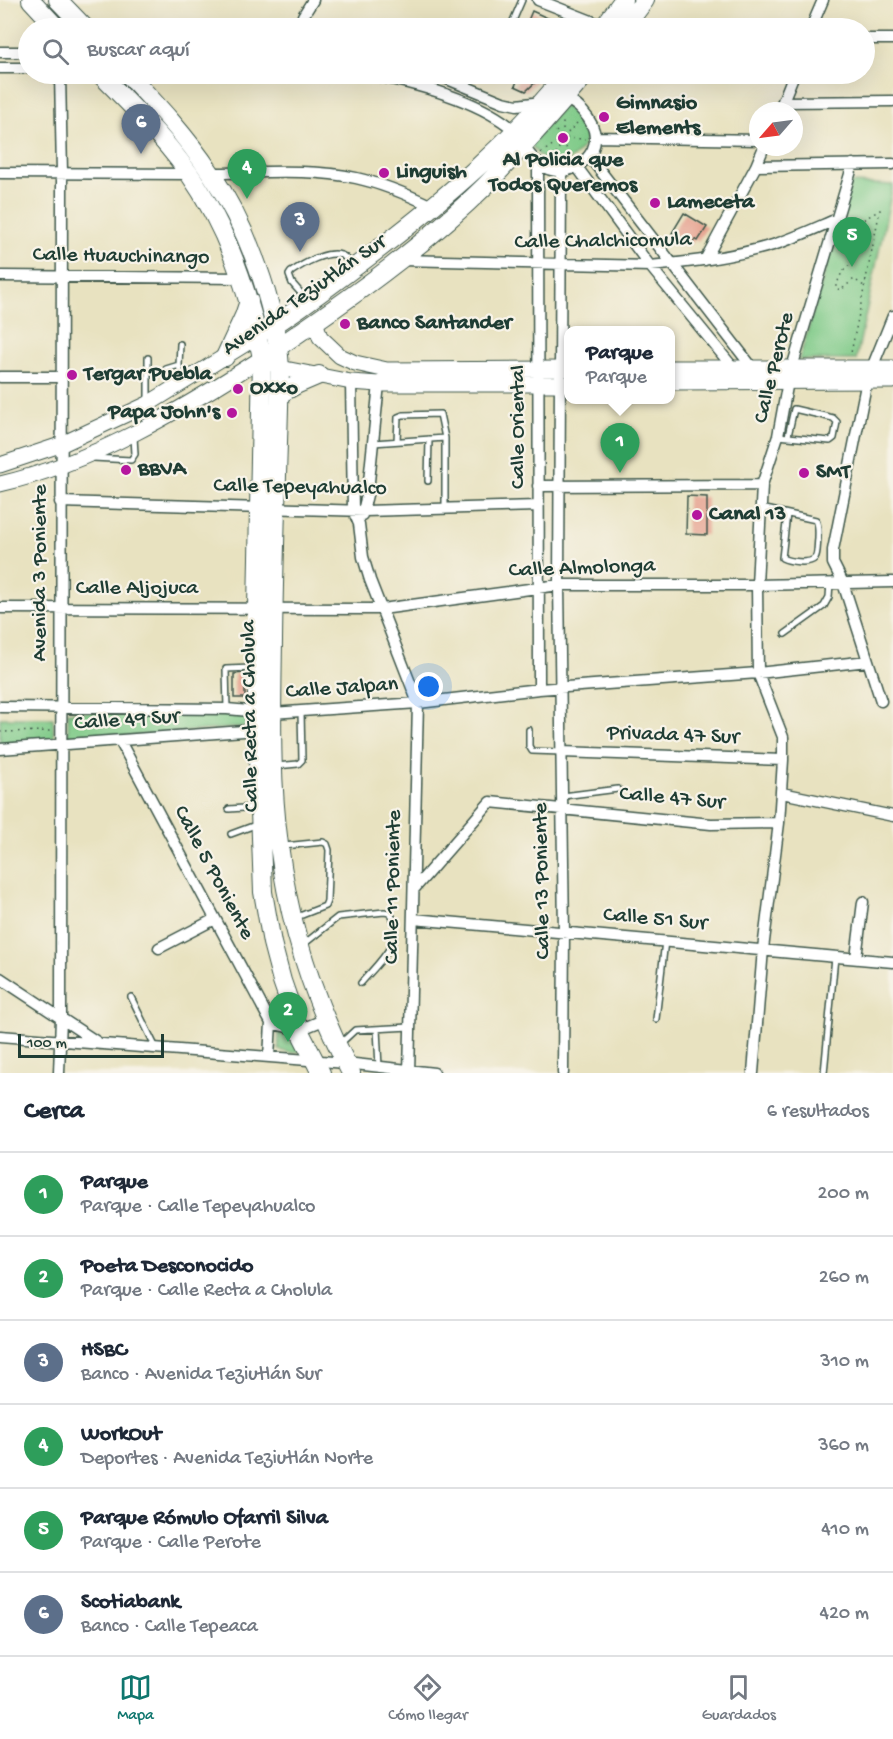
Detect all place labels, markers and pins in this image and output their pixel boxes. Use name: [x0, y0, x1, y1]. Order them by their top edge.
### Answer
place label: Gimnasio Elements: [616, 91, 702, 142]
pin: 6: [122, 104, 160, 154]
marker: Gimnasio Elements: [597, 110, 611, 124]
marker: Al Policia que Todos Queremos: [556, 131, 570, 145]
place label: Al Policia que Todos Queremos: [487, 148, 639, 199]
pin: 4: [228, 150, 266, 199]
place label: Linguish: [396, 160, 467, 186]
marker: Linguish: [377, 166, 391, 180]
place label: Lameceta: [667, 190, 756, 216]
marker: Lameceta: [648, 196, 662, 210]
pin: 3: [280, 202, 320, 252]
pin: 5: [832, 218, 872, 267]
place label: Banco Santander: [356, 311, 514, 337]
marker: Banco Santander: [338, 317, 352, 331]
place label: Tergar Puebla: [82, 362, 214, 388]
marker: Tergar Puebla: [65, 368, 79, 382]
place label: Oxxo: [250, 376, 298, 402]
marker: Oxxo: [231, 382, 245, 396]
place label: Papa John's: [107, 400, 222, 426]
marker: Papa John's: [225, 406, 239, 420]
pin: 1: [600, 424, 640, 473]
place label: BBVA: [137, 457, 188, 483]
place label: SMT: [816, 460, 851, 486]
marker: BBVA: [119, 463, 133, 477]
marker: SMT: [797, 466, 811, 480]
place label: Canal 13: [708, 502, 786, 528]
marker: Canal 13: [690, 508, 704, 522]
pin: 2: [268, 992, 308, 1042]

